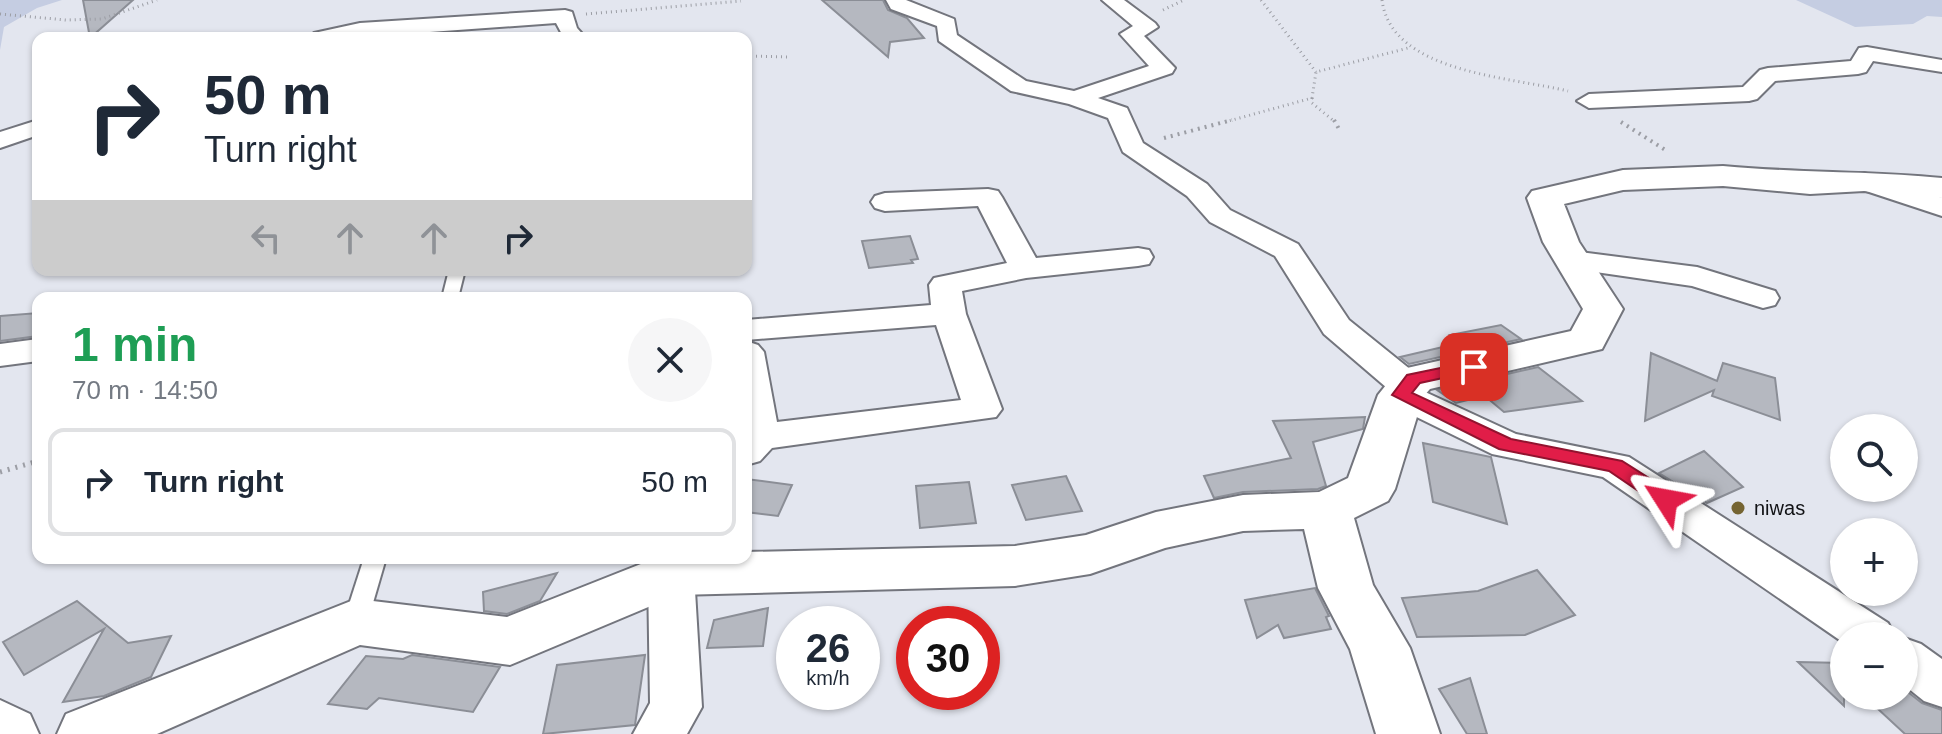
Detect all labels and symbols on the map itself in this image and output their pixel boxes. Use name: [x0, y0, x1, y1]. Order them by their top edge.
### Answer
pin: [1440, 333, 1508, 401]
position arrow: [1624, 458, 1708, 542]
place label: niwas: [1754, 497, 1805, 519]
marker: niwas: [1729, 499, 1747, 517]
speed limit sign: 30: [896, 606, 1000, 710]

